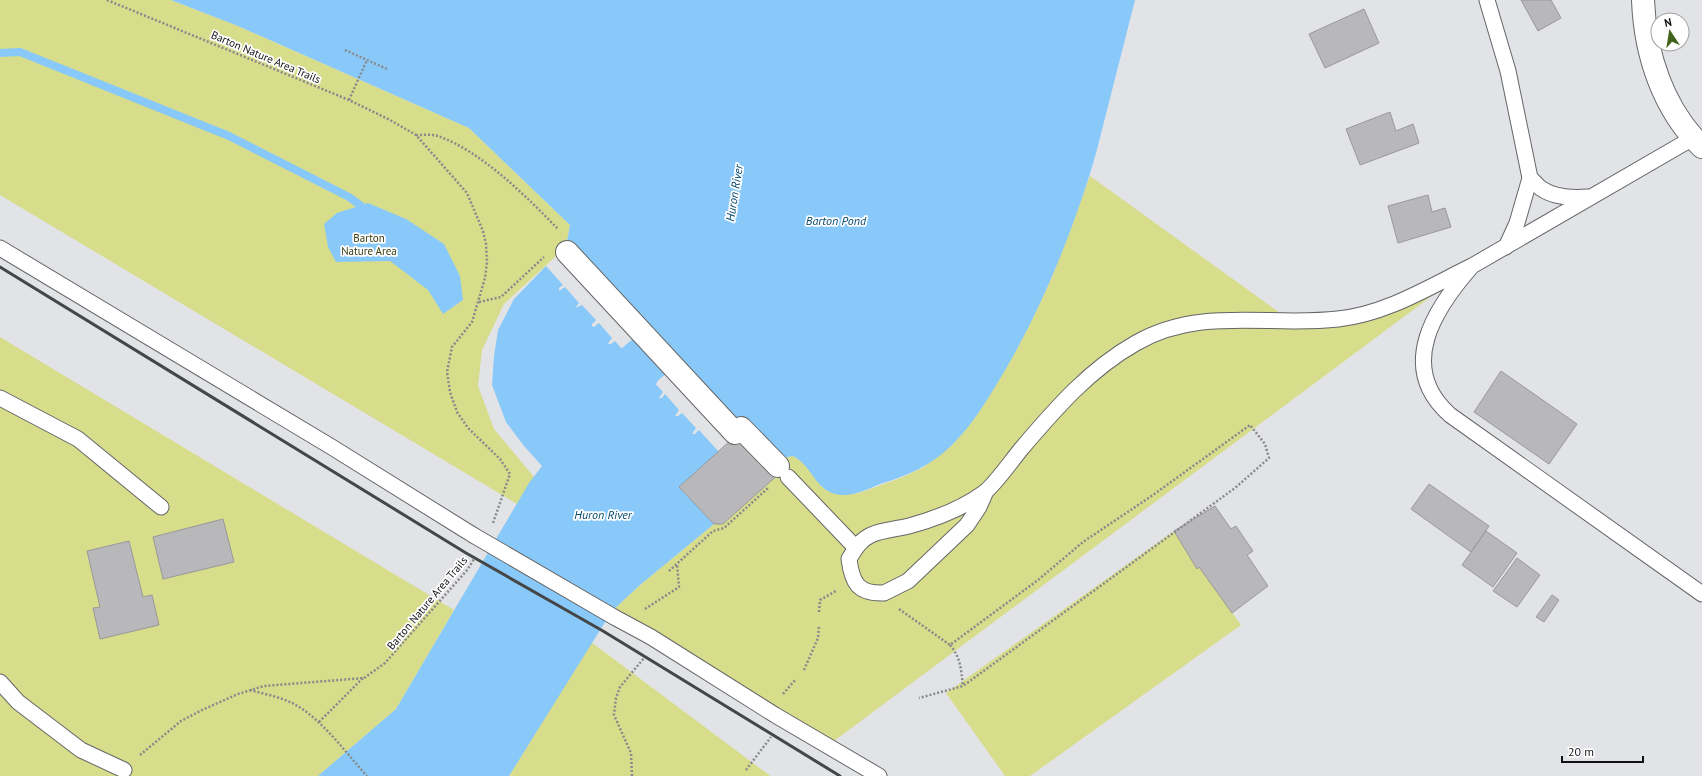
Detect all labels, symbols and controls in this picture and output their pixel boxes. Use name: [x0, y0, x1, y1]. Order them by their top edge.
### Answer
north arrow: [1650, 12, 1690, 52]
text: N: [1663, 15, 1673, 30]
street label: Barton Nature Area Trails: [209, 28, 323, 87]
water label: Huron River: [722, 162, 746, 223]
water label: Barton Pond: [806, 213, 867, 228]
park label: Barton Nature Area: [341, 231, 397, 258]
water label: Huron River: [574, 507, 633, 522]
street label: Barton Nature Area Trails: [384, 553, 470, 653]
scale bar: [1562, 738, 1643, 764]
text: 20 m: [1568, 744, 1594, 759]

